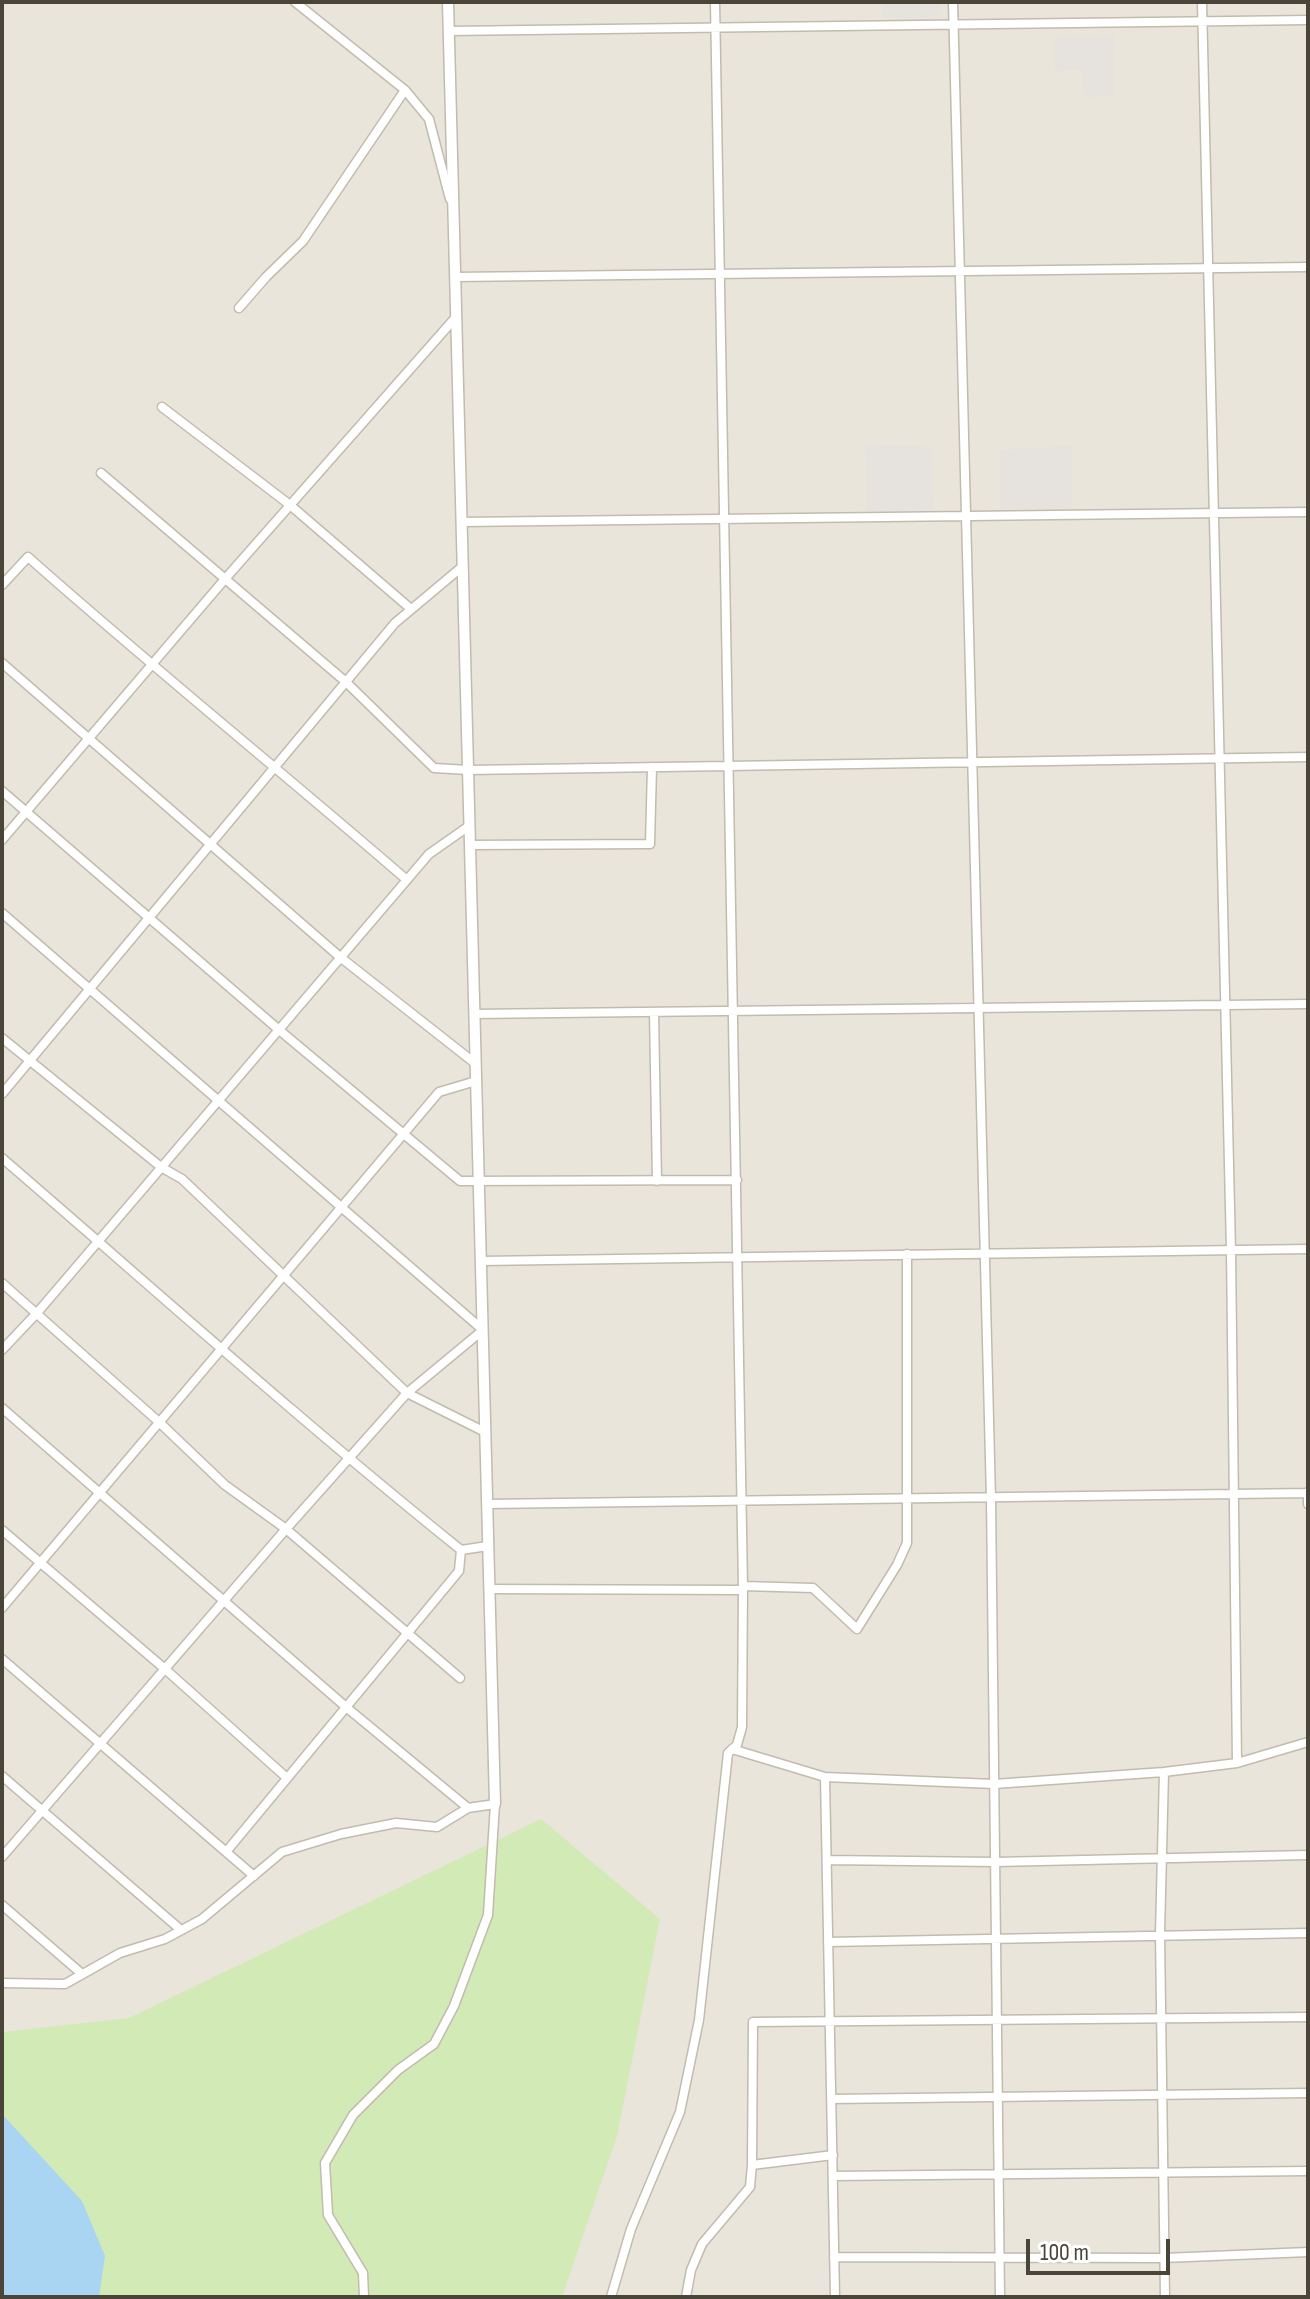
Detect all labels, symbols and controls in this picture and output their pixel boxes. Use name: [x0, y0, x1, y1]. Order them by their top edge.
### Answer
scale bar: [1030, 2223, 1174, 2273]
text: 100 m: [1040, 2238, 1089, 2267]

